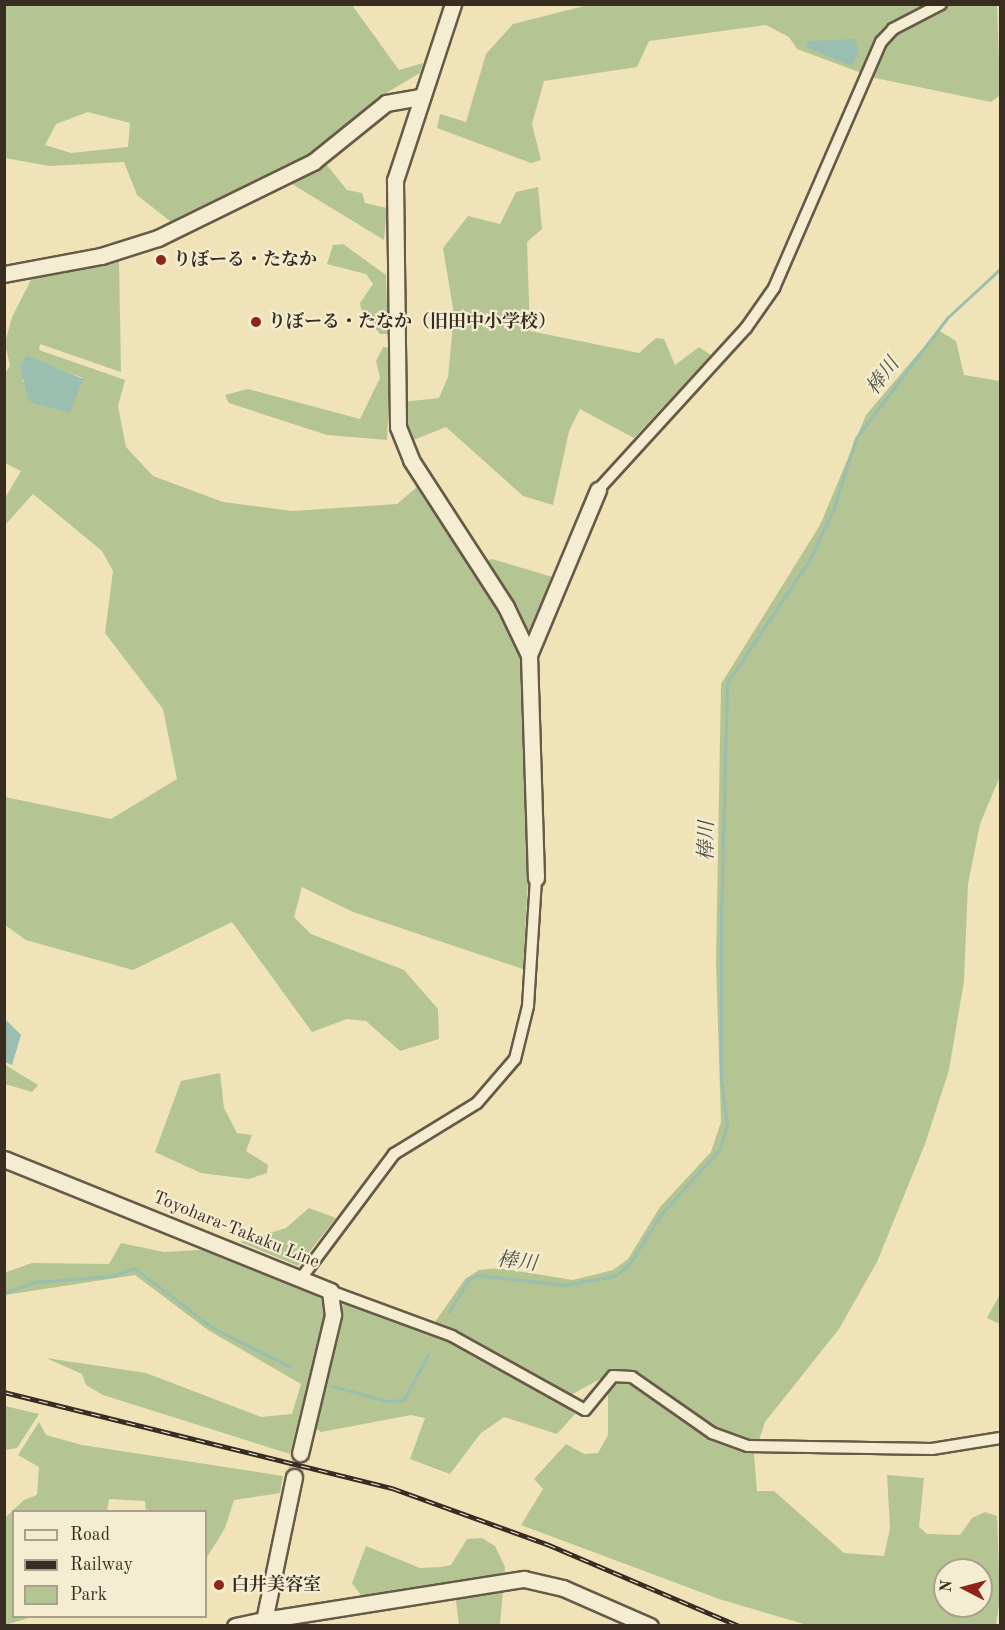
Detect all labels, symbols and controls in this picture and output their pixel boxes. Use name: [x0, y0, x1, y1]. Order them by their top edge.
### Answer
place label: りぼーる・たなか: [173, 249, 317, 271]
marker: りぼーる・たなか: [154, 253, 168, 267]
place label: りぼーる・たなか（旧田中小学校）: [268, 311, 556, 333]
marker: りぼーる・たなか（旧田中小学校）: [249, 315, 263, 329]
water label: 棒川: [862, 354, 906, 400]
water label: 棒川: [696, 821, 720, 861]
street label: Toyohara-Takaku Line: [150, 1187, 322, 1273]
water label: 棒川: [496, 1249, 538, 1277]
legend: [12, 1510, 207, 1618]
text: Road: [70, 1526, 110, 1544]
text: Railway: [70, 1556, 133, 1574]
north arrow: [933, 1558, 993, 1618]
place label: 白井美容室: [231, 1574, 321, 1596]
marker: 白井美容室: [212, 1578, 226, 1592]
text: N: [938, 1579, 956, 1593]
text: Park: [70, 1586, 107, 1604]

